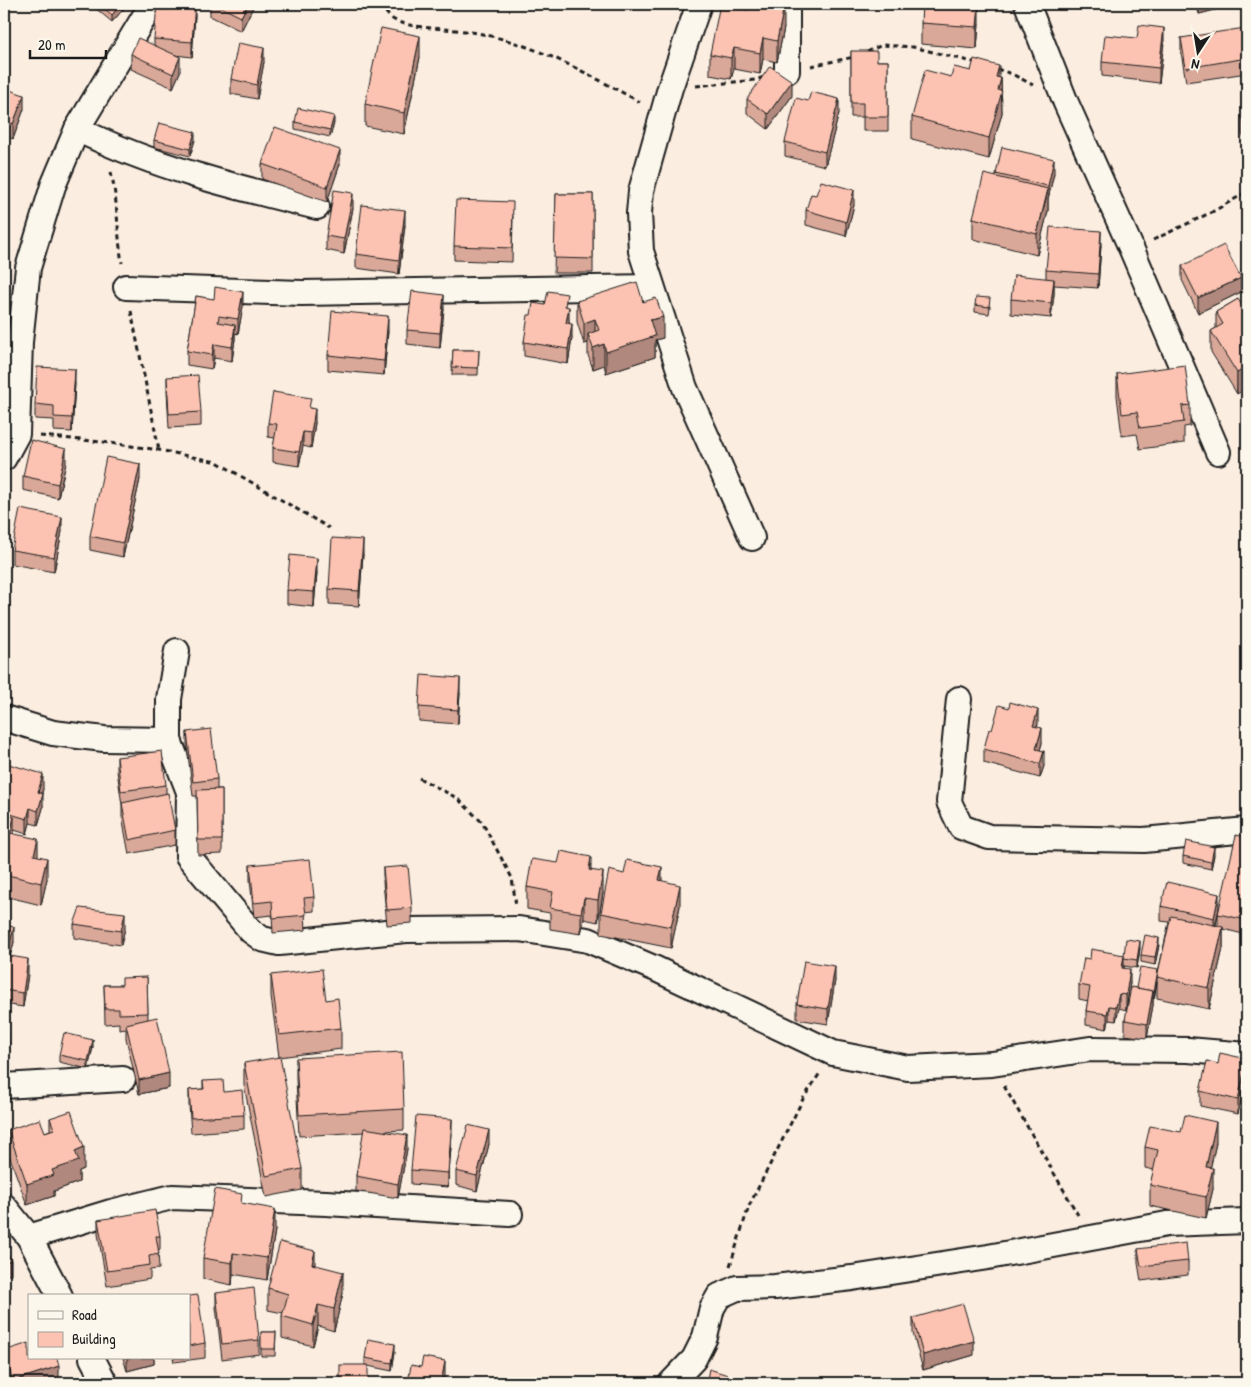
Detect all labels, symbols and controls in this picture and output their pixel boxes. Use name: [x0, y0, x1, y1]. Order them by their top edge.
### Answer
scale bar: [30, 28, 106, 60]
north arrow: [1174, 28, 1224, 78]
text: 20 m: [38, 34, 65, 55]
text: N: [1189, 55, 1201, 75]
legend: [28, 1294, 190, 1360]
text: Road: [72, 1304, 97, 1325]
text: Building: [72, 1328, 116, 1349]

